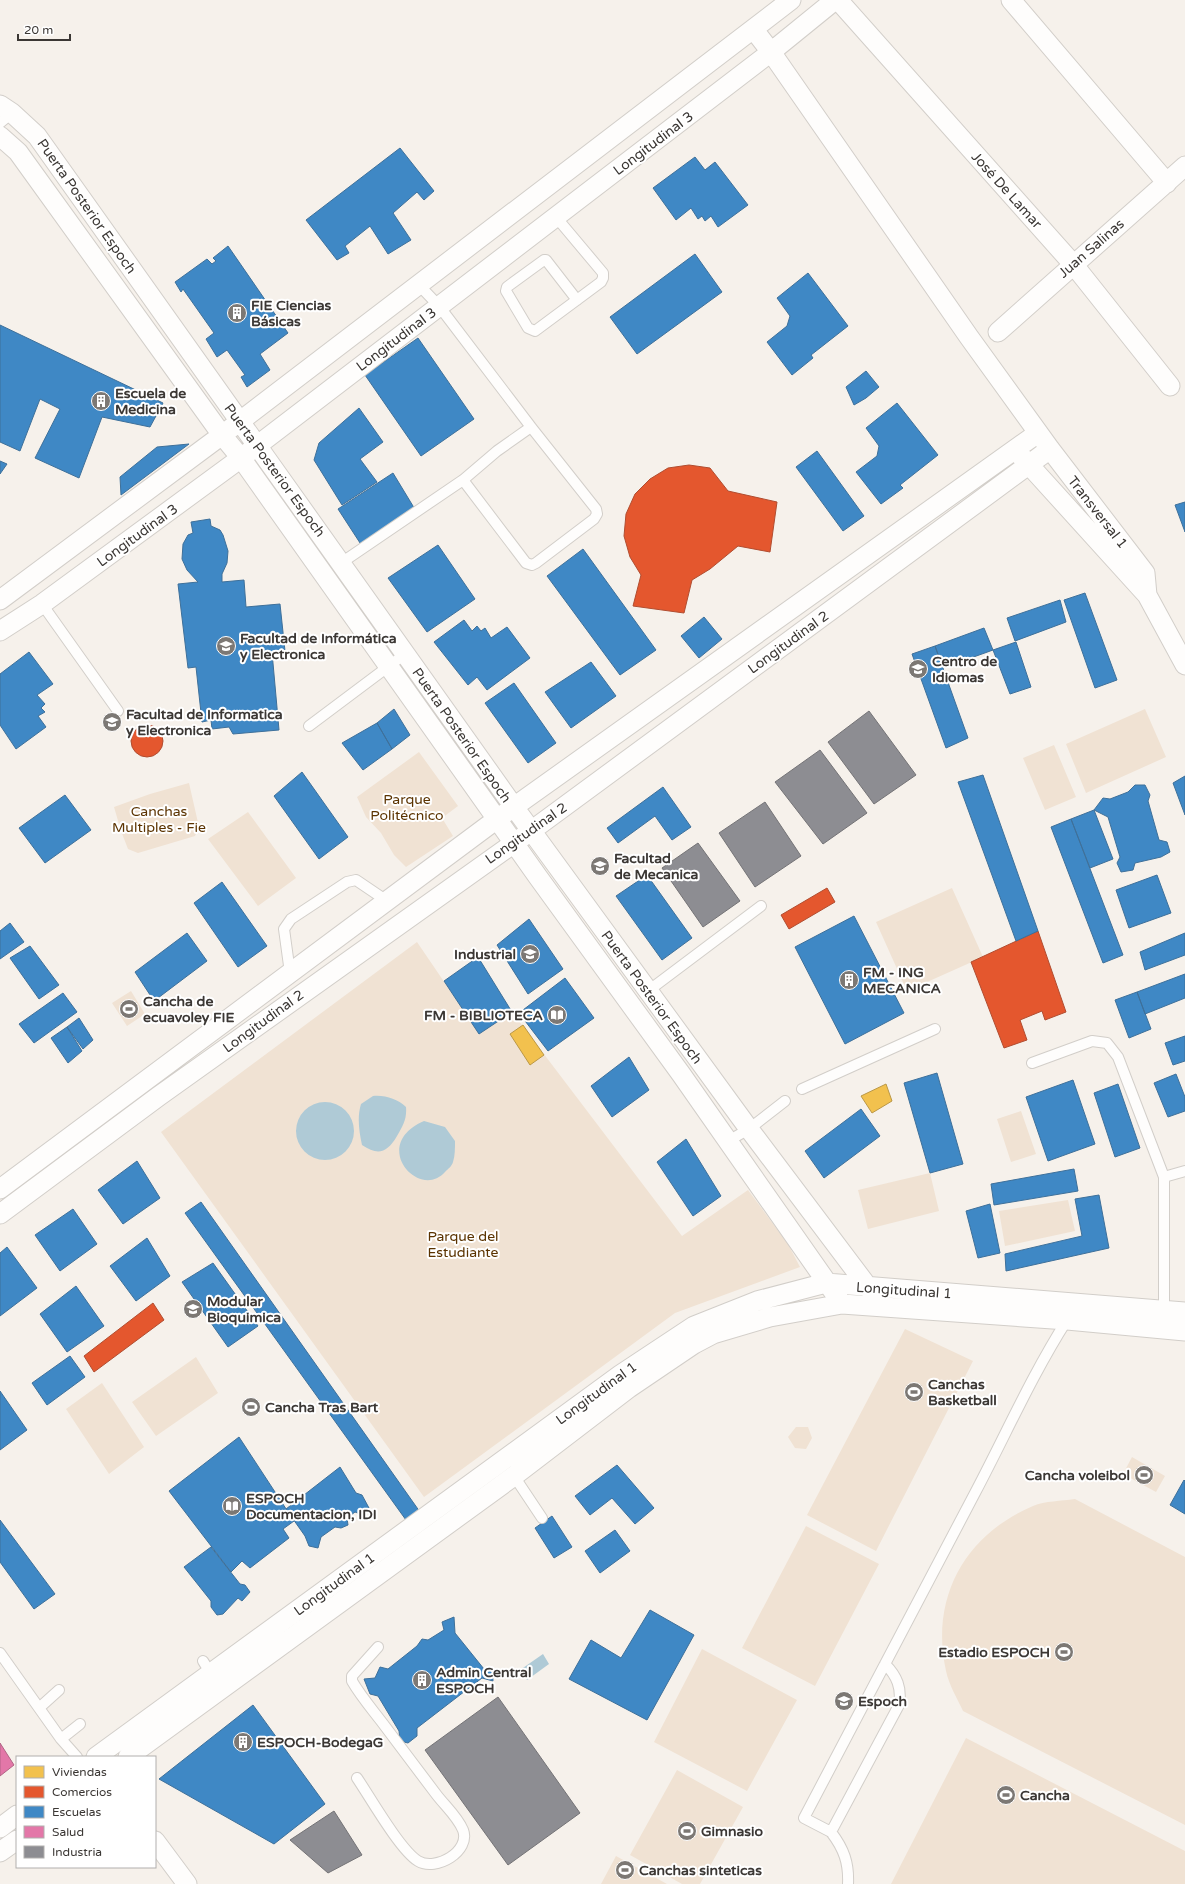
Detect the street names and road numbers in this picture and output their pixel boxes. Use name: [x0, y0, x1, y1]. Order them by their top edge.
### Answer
street label: Longitudinal 3: [610, 108, 697, 179]
street label: Puerta Posterior Espoch: [34, 136, 140, 277]
street label: José De Lamar: [968, 149, 1046, 233]
street label: Juan Salinas: [1055, 215, 1128, 282]
street label: Longitudinal 3: [353, 304, 440, 375]
street label: Puerta Posterior Espoch: [220, 400, 329, 540]
street label: Transversal 1: [1064, 473, 1131, 552]
street label: Longitudinal 3: [93, 500, 181, 570]
street label: Longitudinal 2: [744, 607, 832, 677]
street label: Puerta Posterior Espoch: [409, 665, 515, 806]
street label: Longitudinal 2: [482, 799, 570, 868]
street label: Puerta Posterior Espoch: [597, 927, 706, 1067]
street label: Longitudinal 2: [219, 986, 307, 1056]
street label: Longitudinal 1: [856, 1279, 952, 1302]
street label: Longitudinal 1: [552, 1358, 640, 1428]
street label: Longitudinal 1: [290, 1549, 378, 1619]

